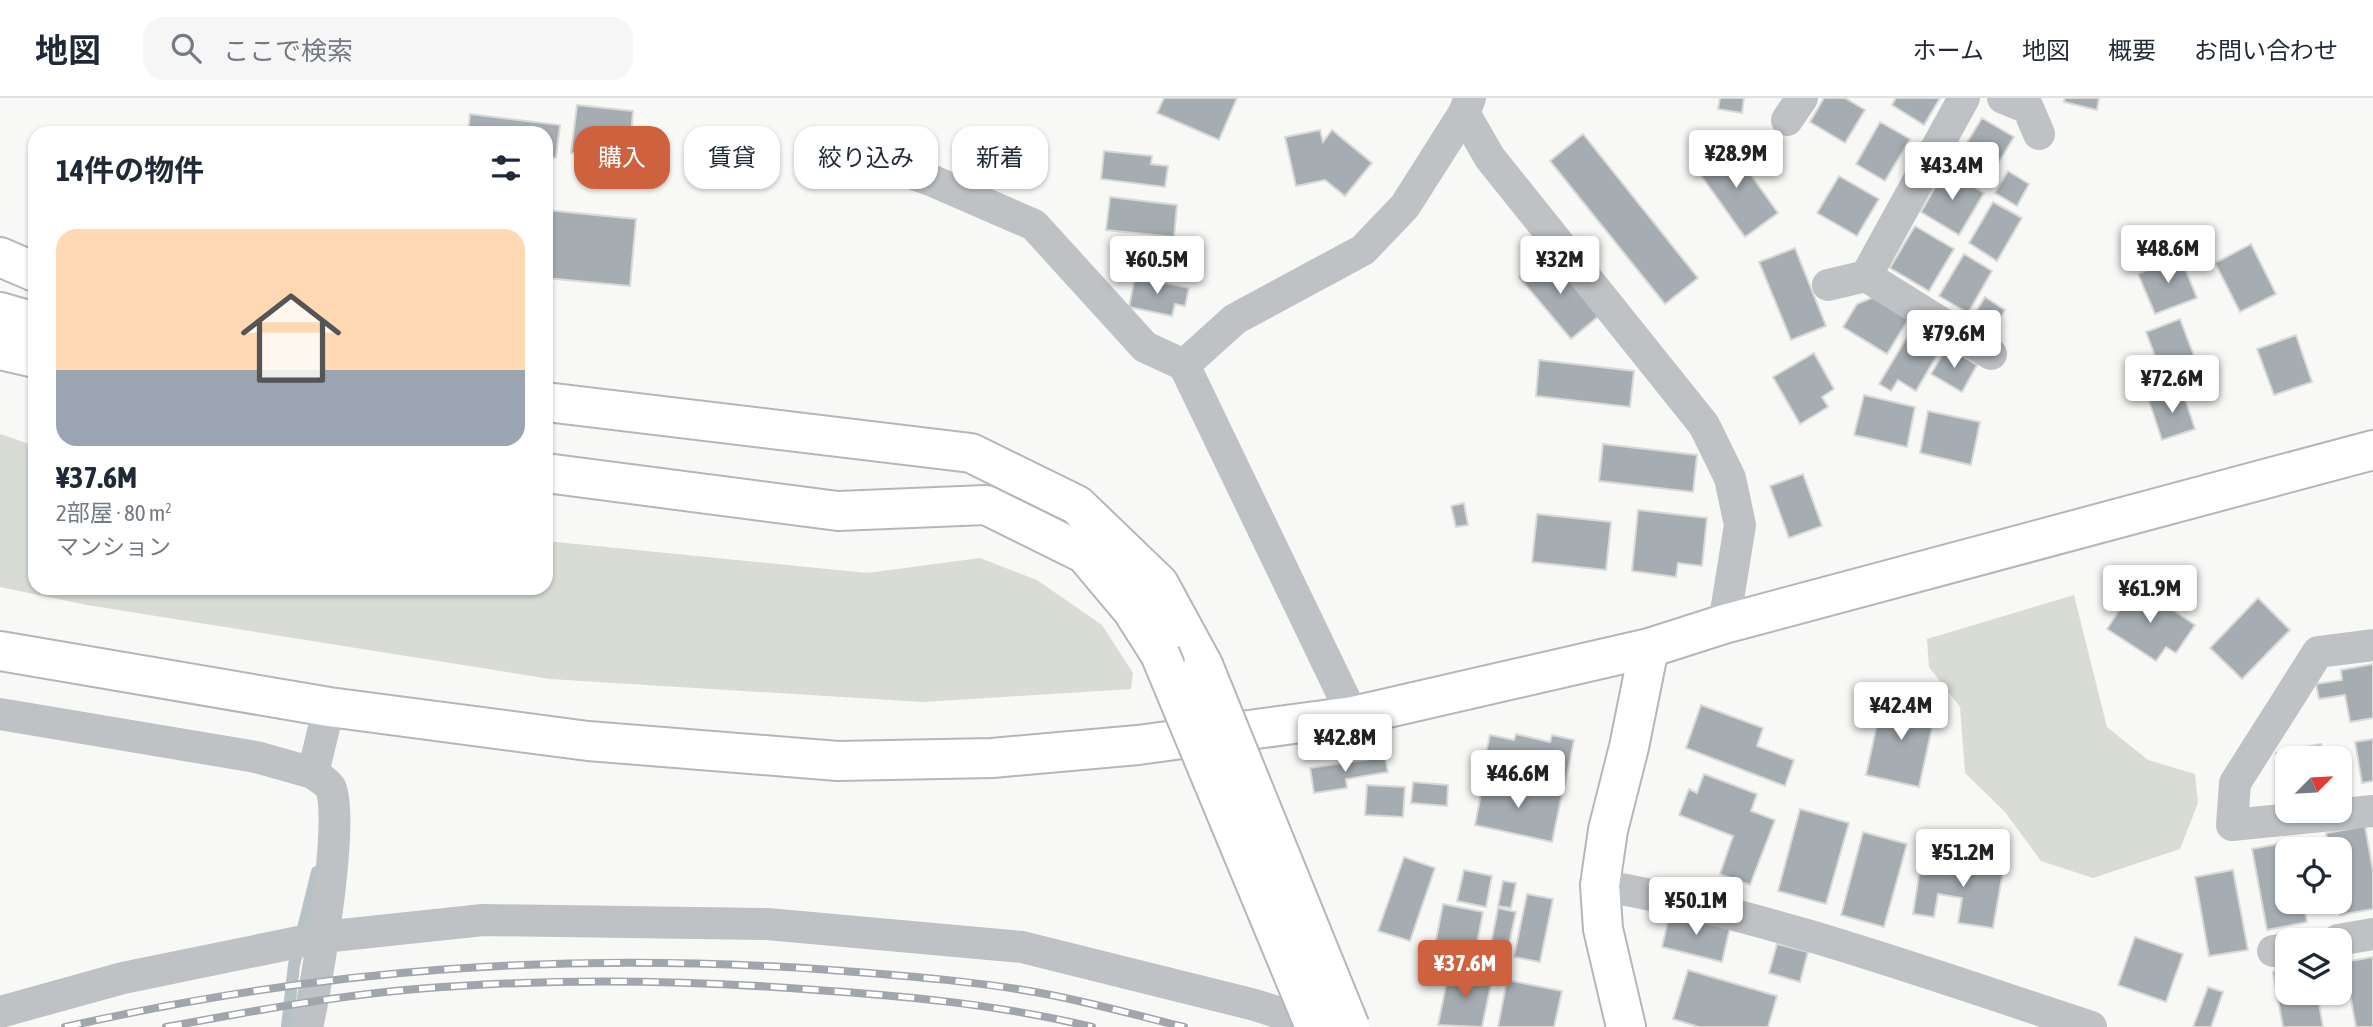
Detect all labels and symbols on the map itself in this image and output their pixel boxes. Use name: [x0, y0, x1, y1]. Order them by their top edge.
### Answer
pin: ¥28.9M: [1679, 130, 1793, 190]
pin: ¥43.4M: [1895, 142, 2009, 202]
pin: ¥48.6M: [2111, 226, 2225, 285]
pin: ¥60.5M: [1100, 236, 1214, 296]
pin: ¥32M: [1519, 236, 1601, 296]
pin: ¥79.6M: [1897, 310, 2011, 370]
pin: ¥72.6M: [2115, 356, 2229, 415]
pin: ¥61.9M: [2093, 566, 2207, 625]
pin: ¥42.4M: [1844, 682, 1958, 742]
pin: ¥42.8M: [1288, 714, 1402, 774]
north arrow: [2275, 746, 2352, 822]
pin: ¥46.6M: [1461, 750, 1575, 810]
pin: ¥51.2M: [1906, 830, 2020, 889]
pin: ¥50.1M: [1639, 878, 1753, 937]
pin: ¥37.6M: [1408, 940, 1522, 1000]

